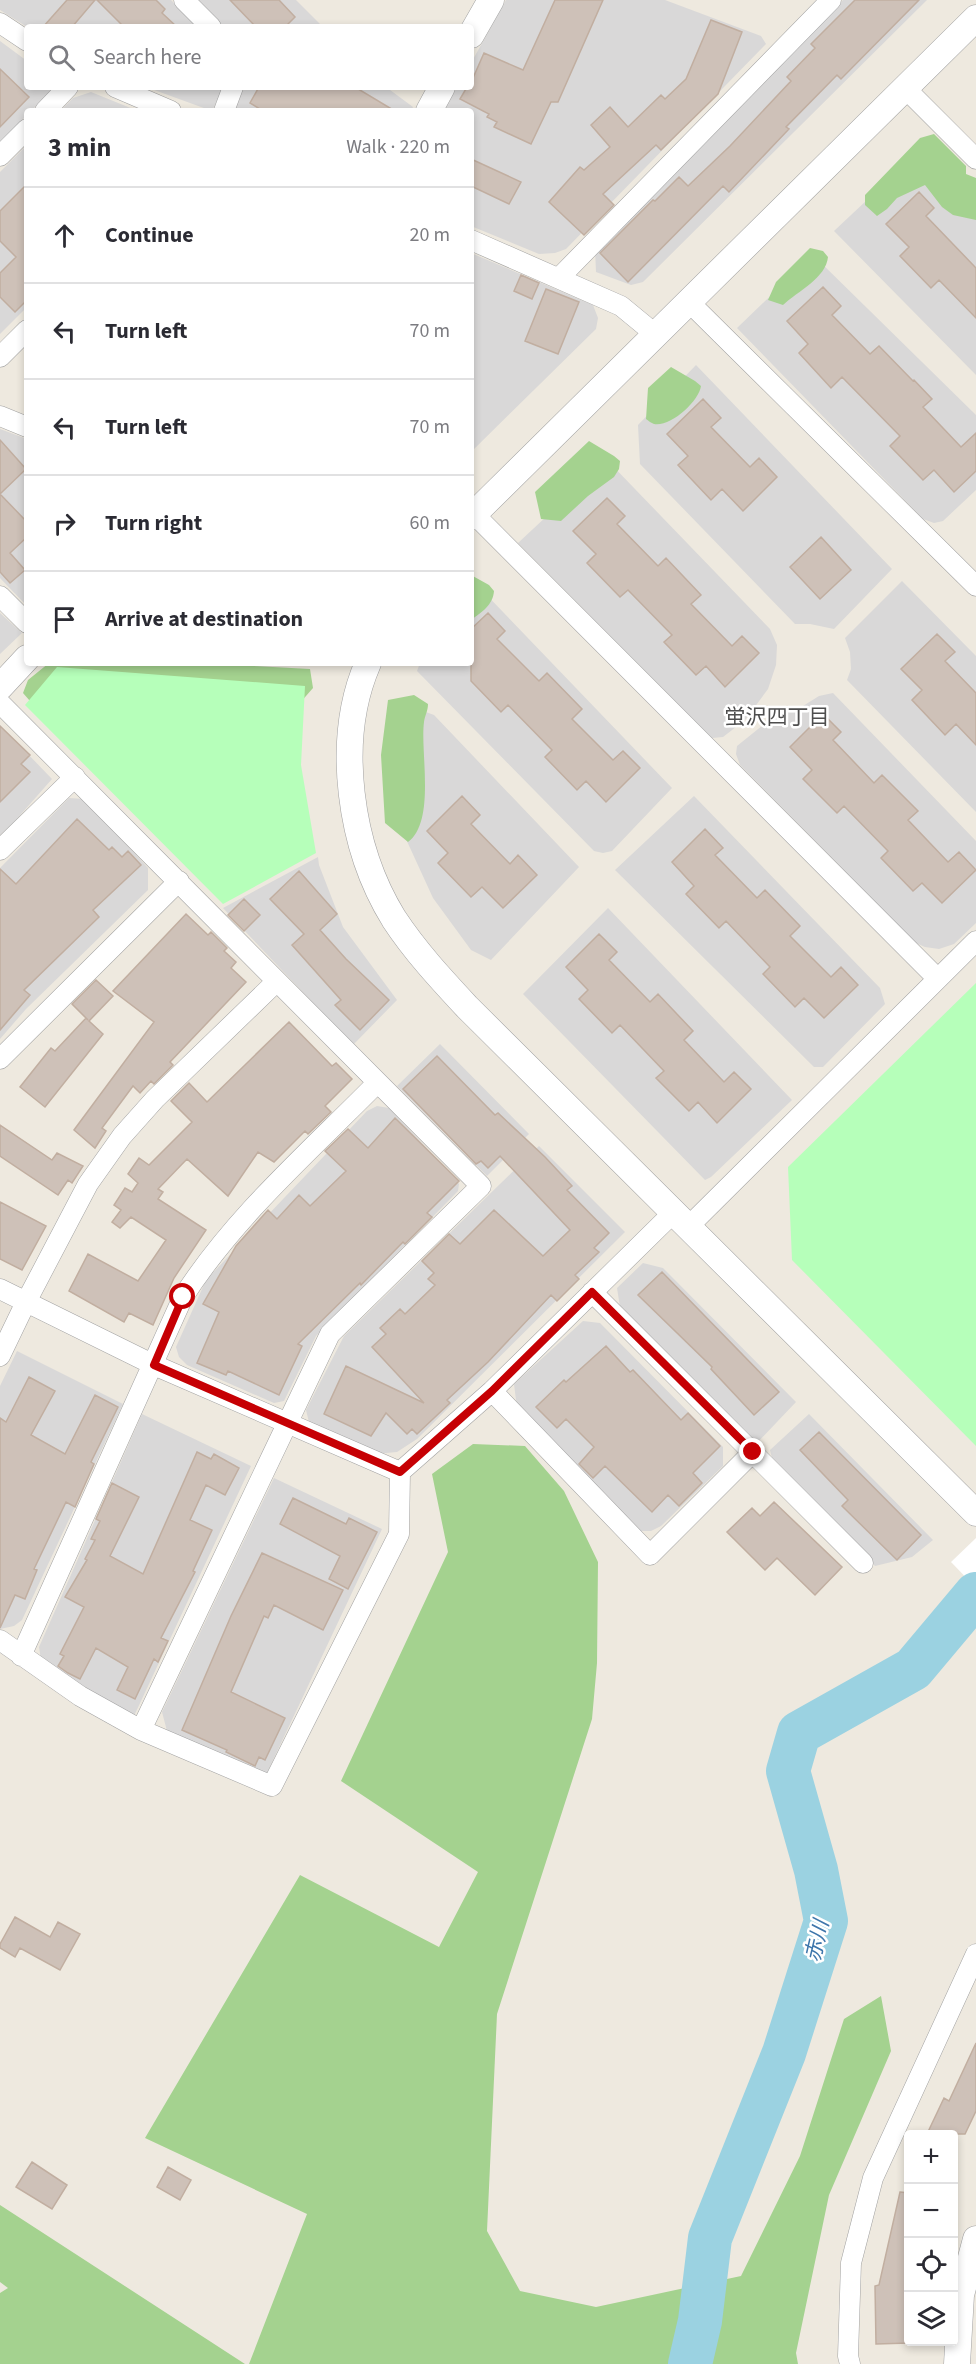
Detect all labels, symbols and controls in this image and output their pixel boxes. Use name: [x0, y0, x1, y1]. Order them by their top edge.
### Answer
search box: [24, 24, 474, 90]
icon: search: [45, 41, 78, 74]
text: Search here: [93, 41, 201, 73]
text: 3 min: [48, 129, 111, 166]
text: Walk · 220 m: [346, 133, 450, 161]
icon: ahead: [48, 219, 81, 252]
text: Continue: [105, 219, 194, 251]
text: 20 m: [410, 221, 450, 249]
icon: left: [48, 315, 81, 348]
text: Turn left: [105, 315, 187, 347]
text: 70 m: [410, 317, 450, 345]
icon: left: [48, 411, 81, 444]
text: Turn left: [105, 411, 187, 443]
text: 70 m: [410, 413, 450, 441]
icon: right: [48, 507, 81, 540]
text: Turn right: [105, 507, 202, 539]
text: 60 m: [410, 509, 450, 537]
icon: arrive: [48, 603, 81, 636]
text: Arrive at destination: [105, 603, 303, 635]
district label: 蛍沢四丁目: [725, 702, 830, 732]
route start: [169, 1283, 195, 1309]
route end: [739, 1438, 765, 1464]
water label: 赤川: [798, 1915, 837, 1965]
map controls: [904, 2130, 958, 2346]
button: +: [904, 2130, 958, 2184]
button: −: [904, 2184, 958, 2238]
button: locate: [904, 2238, 958, 2292]
button: layers: [904, 2292, 958, 2346]

